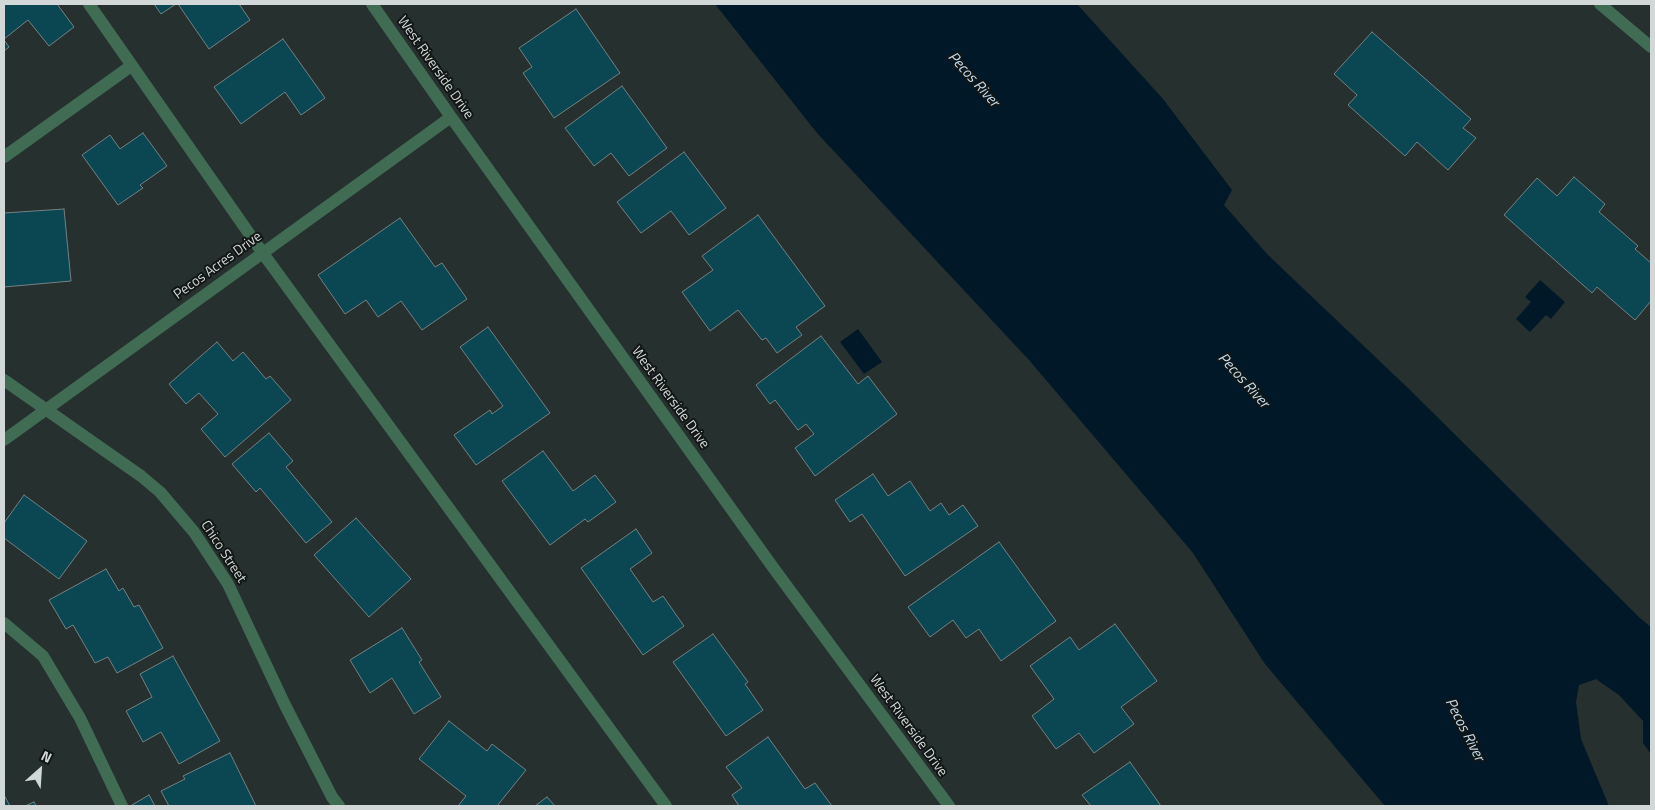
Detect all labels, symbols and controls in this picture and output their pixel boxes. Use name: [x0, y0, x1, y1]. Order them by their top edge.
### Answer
street label: West Riverside Drive: [393, 13, 477, 123]
water label: Pecos River: [944, 49, 1002, 111]
street label: Pecos Acres Drive: [171, 228, 265, 304]
street label: West Riverside Drive: [627, 344, 713, 452]
water label: Pecos River: [1214, 350, 1272, 412]
street label: Chico Street: [197, 518, 249, 586]
street label: West Riverside Drive: [865, 672, 951, 780]
water label: Pecos River: [1441, 696, 1487, 764]
north arrow: [15, 745, 65, 795]
text: N: [38, 745, 56, 768]

